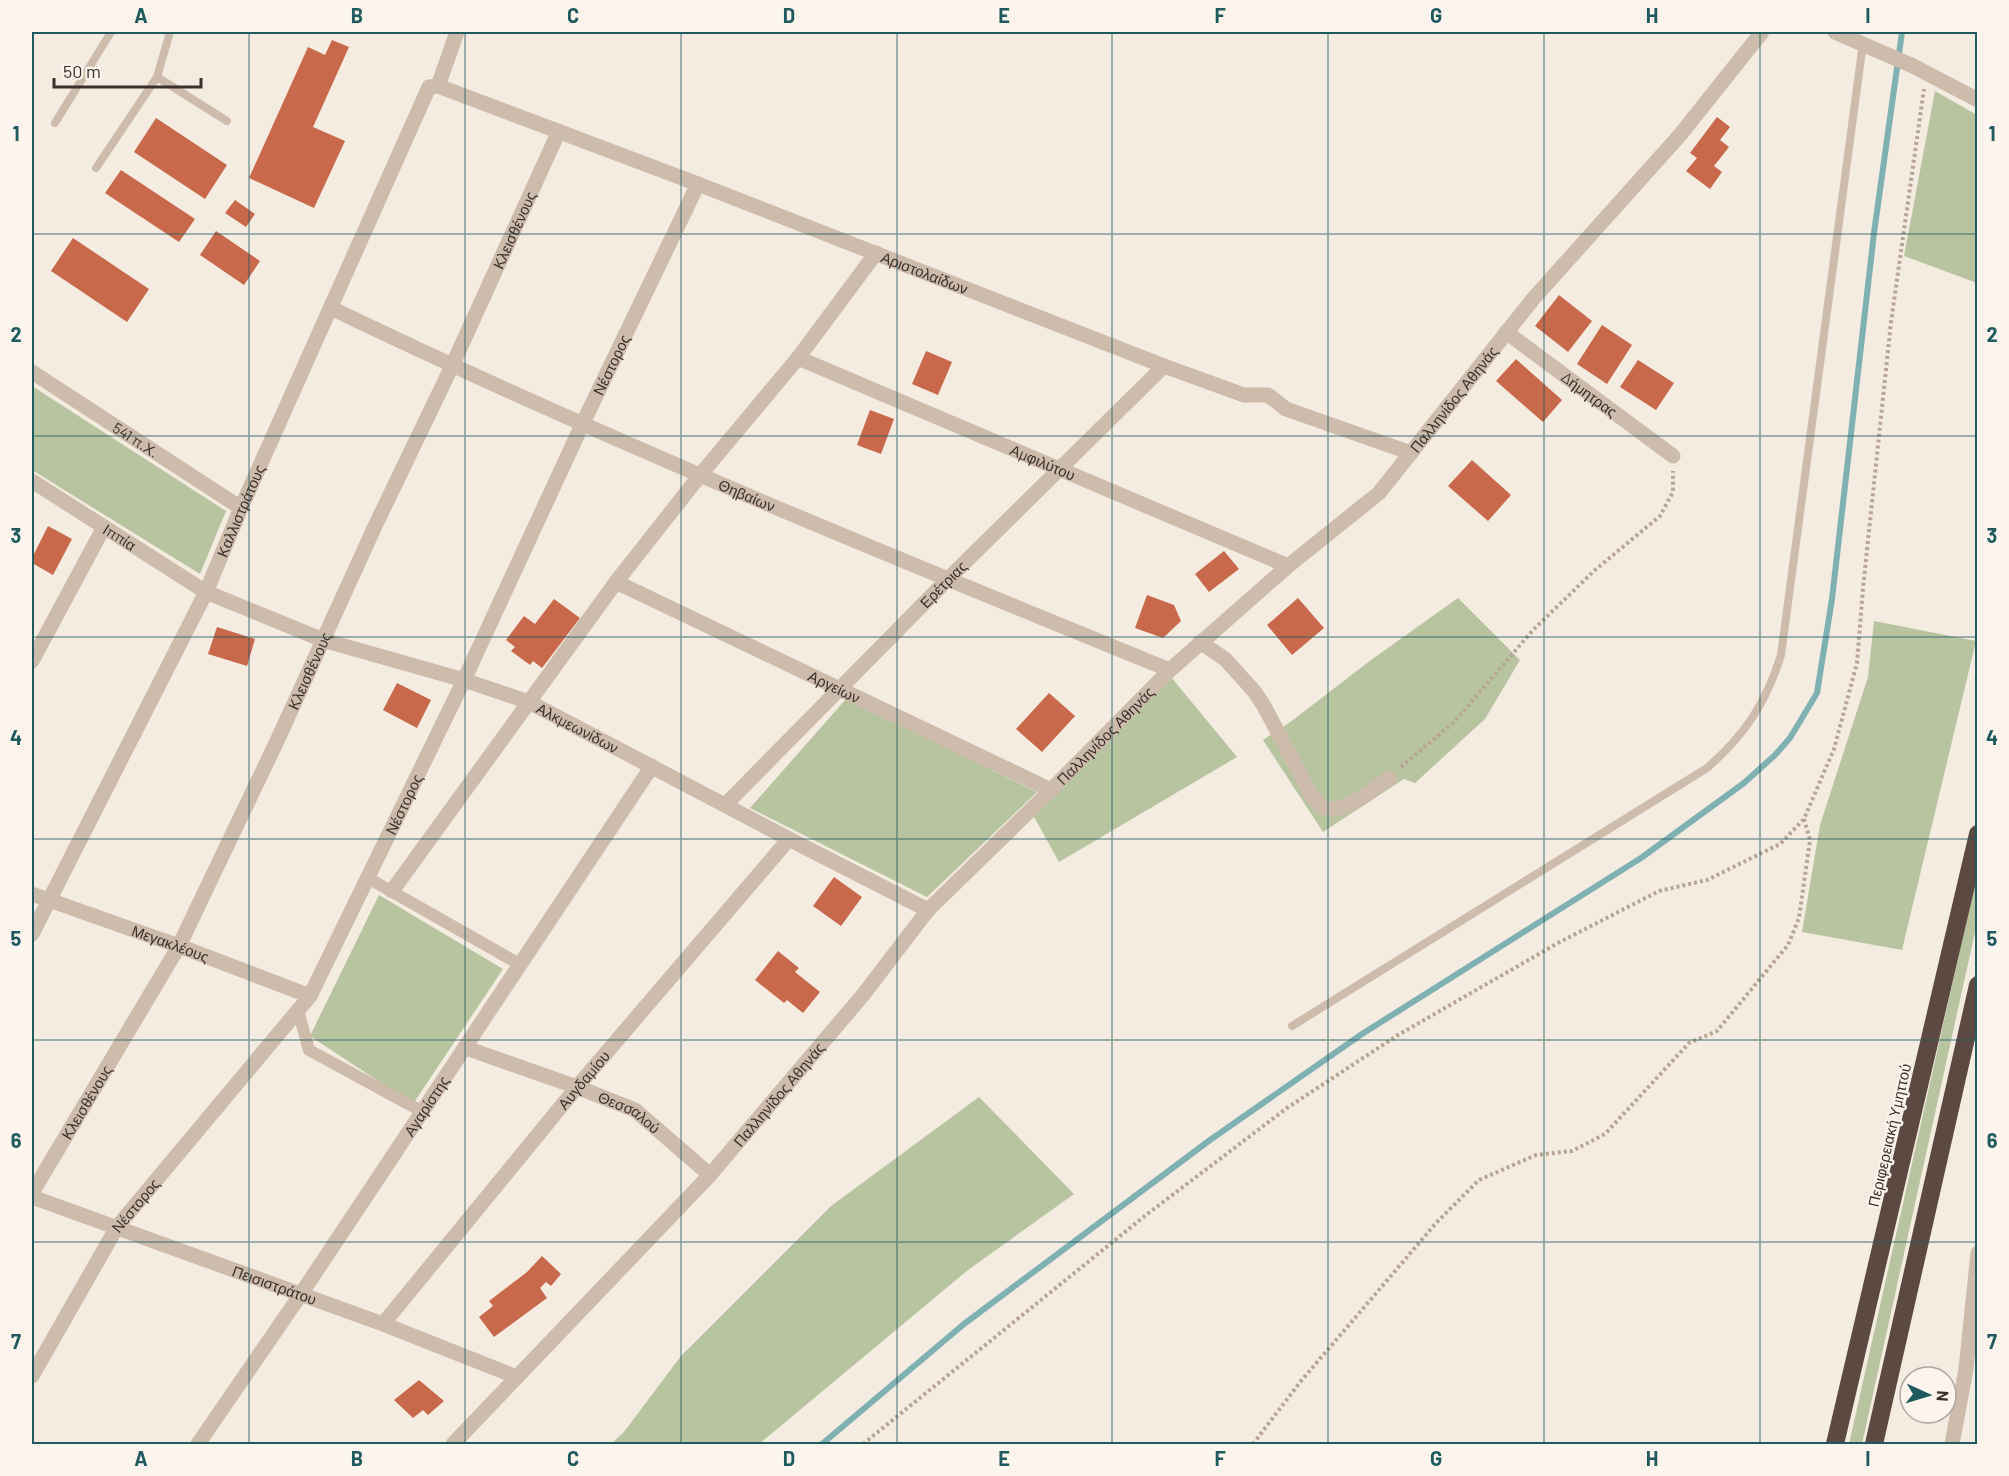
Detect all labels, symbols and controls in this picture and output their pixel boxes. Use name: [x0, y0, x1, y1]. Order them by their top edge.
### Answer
text: A: [134, 3, 148, 27]
text: B: [351, 3, 363, 27]
text: C: [567, 3, 579, 27]
text: D: [783, 3, 795, 27]
text: E: [998, 3, 1010, 27]
text: F: [1214, 3, 1226, 27]
text: G: [1430, 3, 1442, 27]
text: H: [1646, 3, 1658, 27]
text: I: [1865, 3, 1871, 27]
scale bar: [54, 51, 201, 89]
text: 50 m: [63, 60, 101, 82]
text: 1: [12, 121, 20, 145]
text: 1: [1988, 121, 1996, 145]
street label: Κλεισθένους: [489, 188, 539, 271]
street label: Αριστολαίδων: [879, 247, 971, 298]
text: 2: [10, 322, 22, 346]
text: 2: [1986, 322, 1998, 346]
street label: Νέστορος: [589, 332, 633, 398]
street label: Παλληνίδος Αθηνάς: [1406, 342, 1501, 456]
street label: Δήμητρας: [1558, 367, 1621, 421]
street label: 541 π.Χ.: [110, 418, 162, 461]
street label: Αμφιλύτου: [1008, 440, 1078, 484]
street label: Καλλιστράτους: [213, 462, 268, 560]
street label: Θηβαίων: [716, 475, 778, 515]
street label: Ιππία: [100, 520, 140, 554]
text: 3: [11, 523, 21, 547]
text: 3: [1987, 523, 1997, 547]
street label: Ερέτριας: [916, 557, 970, 611]
street label: Κλεισθένους: [284, 629, 335, 712]
street label: Αργείων: [805, 666, 863, 706]
street label: Παλληνίδος Αθηνάς: [1053, 683, 1158, 788]
street label: Αλκμεωνίδων: [534, 699, 622, 757]
text: 4: [10, 725, 22, 749]
text: 4: [1986, 725, 1998, 749]
street label: Νέστορος: [381, 771, 426, 837]
street label: Μεγακλέους: [129, 921, 212, 966]
text: 5: [11, 926, 22, 950]
text: 5: [1987, 926, 1998, 950]
street label: Παλληνίδος Αθηνάς: [729, 1039, 828, 1150]
street label: Αυγδαμίου: [554, 1047, 613, 1113]
street label: Κλεισθένους: [57, 1062, 115, 1142]
street label: Περιφερειακή Υμηττού: [1864, 1062, 1914, 1208]
street label: Αγαρίστης: [400, 1072, 453, 1139]
street label: Θεσσαλού: [596, 1087, 664, 1137]
text: 6: [11, 1128, 22, 1152]
text: 6: [1987, 1128, 1998, 1152]
street label: Νέστορος: [108, 1174, 163, 1236]
street label: Πεισιστράτου: [230, 1261, 319, 1308]
text: 7: [11, 1329, 21, 1353]
text: 7: [1987, 1329, 1997, 1353]
north arrow: [1898, 1365, 1958, 1425]
text: N: [1934, 1390, 1953, 1402]
text: A: [134, 1446, 148, 1470]
text: B: [351, 1446, 363, 1470]
text: C: [567, 1446, 579, 1470]
text: D: [783, 1446, 795, 1470]
text: E: [998, 1446, 1010, 1470]
text: F: [1214, 1446, 1226, 1470]
text: G: [1430, 1446, 1442, 1470]
text: H: [1646, 1446, 1658, 1470]
text: I: [1865, 1446, 1871, 1470]

